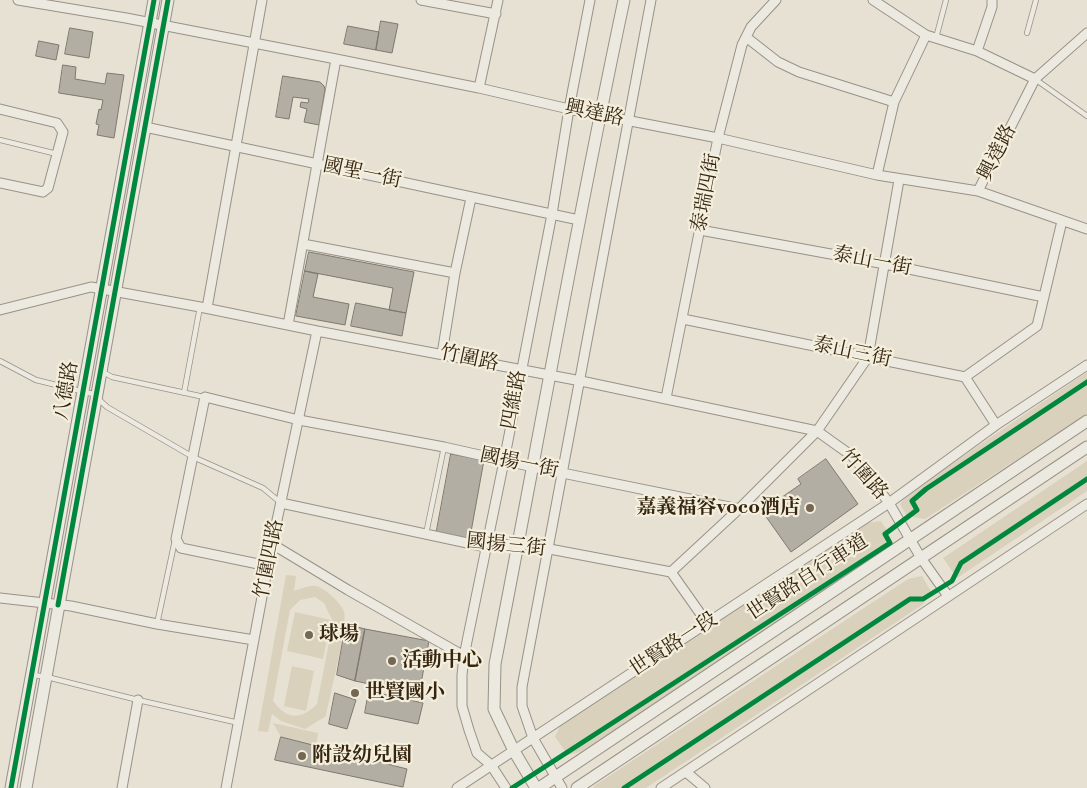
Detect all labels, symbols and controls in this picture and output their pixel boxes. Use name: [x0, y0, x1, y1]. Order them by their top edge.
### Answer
street label: 興達路: [562, 96, 626, 132]
street label: 興達路: [974, 121, 1022, 185]
street label: 泰瑞四街: [688, 151, 726, 235]
street label: 國聖一街: [320, 154, 404, 194]
street label: 泰山一街: [830, 243, 914, 281]
street label: 泰山三街: [810, 333, 894, 373]
street label: 竹圍路: [437, 341, 501, 377]
street label: 八德路: [50, 359, 84, 423]
street label: 四維路: [498, 368, 532, 432]
street label: 國揚一街: [477, 444, 561, 484]
street label: 竹圍路: [834, 445, 892, 505]
place label: 嘉義福容voco酒店: [636, 496, 800, 520]
marker: 嘉義福容voco酒店: [804, 502, 816, 514]
street label: 竹圍四路: [251, 517, 289, 601]
street label: 國揚三街: [465, 530, 547, 562]
street label: 世賢路自行車道: [743, 530, 873, 626]
street label: 世賢路一段: [626, 608, 722, 682]
place label: 球場: [319, 623, 359, 647]
marker: 球場: [303, 629, 315, 641]
place label: 活動中心: [402, 649, 482, 673]
marker: 活動中心: [386, 655, 398, 667]
place label: 世賢國小: [365, 681, 445, 705]
marker: 世賢國小: [349, 687, 361, 699]
place label: 附設幼兒園: [312, 744, 412, 768]
marker: 附設幼兒園: [296, 750, 308, 762]

